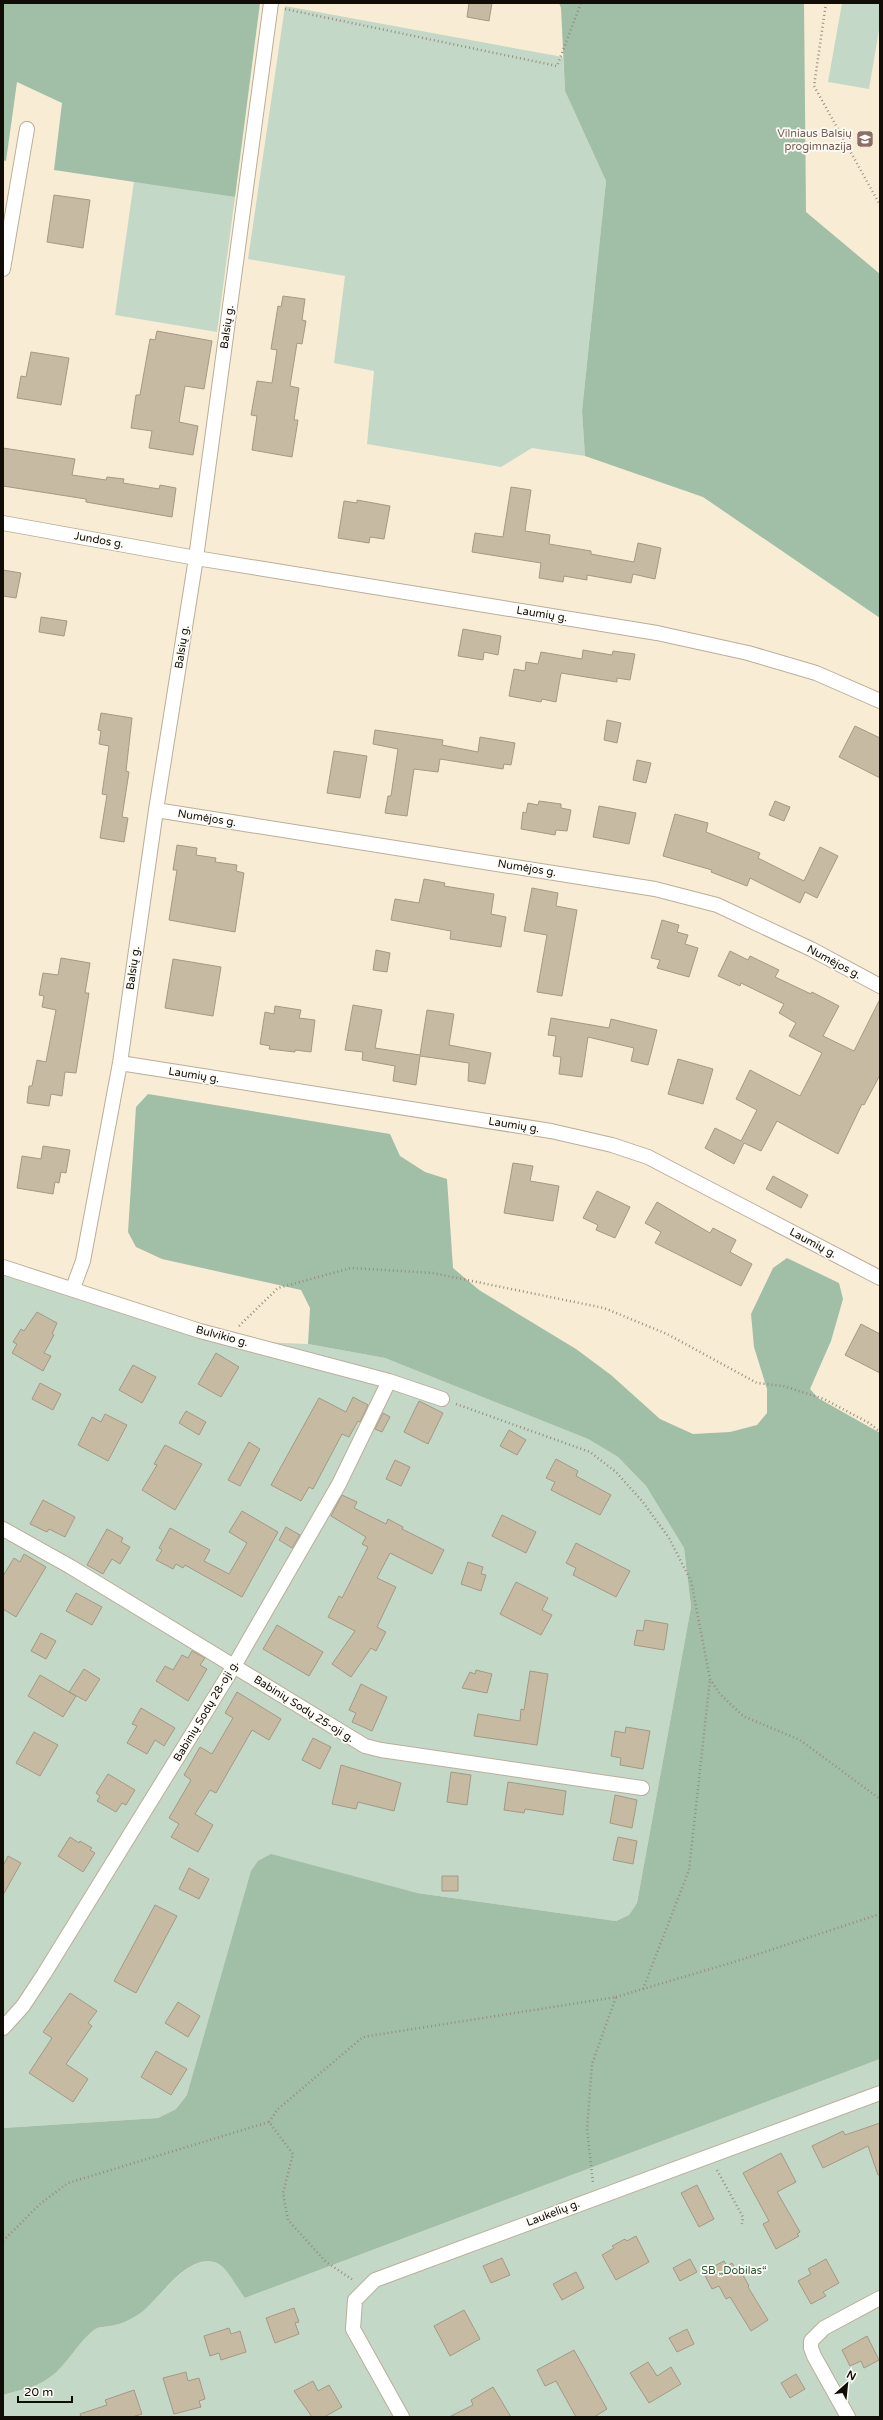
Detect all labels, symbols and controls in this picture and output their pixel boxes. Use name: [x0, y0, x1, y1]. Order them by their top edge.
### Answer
place label: Vilniaus Balsių progimnazija: [777, 127, 852, 153]
school or university icon: Vilniaus Balsių progimnazija: [855, 129, 875, 149]
street label: Balsių g.: [218, 304, 237, 350]
street label: Jundos g.: [73, 529, 125, 551]
street label: Laumių g.: [516, 604, 569, 624]
street label: Balsių g.: [172, 624, 192, 670]
street label: Numėjos g.: [177, 807, 237, 829]
street label: Numėjos g.: [497, 857, 557, 879]
street label: Numėjos g.: [805, 942, 863, 982]
street label: Balsių g.: [124, 945, 143, 991]
street label: Laumių g.: [168, 1065, 221, 1085]
street label: Laumių g.: [488, 1115, 541, 1135]
street label: Laumių g.: [787, 1225, 839, 1261]
street label: Bulvikio g.: [194, 1323, 250, 1349]
street label: Babinių Sodų 28-oji g.: [171, 1658, 241, 1764]
street label: Babinių Sodų 25-oji g.: [252, 1673, 357, 1745]
street label: Laukelių g.: [524, 2197, 582, 2229]
park label: SB „Dobilas“: [701, 2264, 767, 2277]
north arrow: [827, 2364, 867, 2404]
text: N: [844, 2368, 858, 2383]
scale bar: [18, 2378, 72, 2404]
text: 20 m: [24, 2385, 53, 2399]

